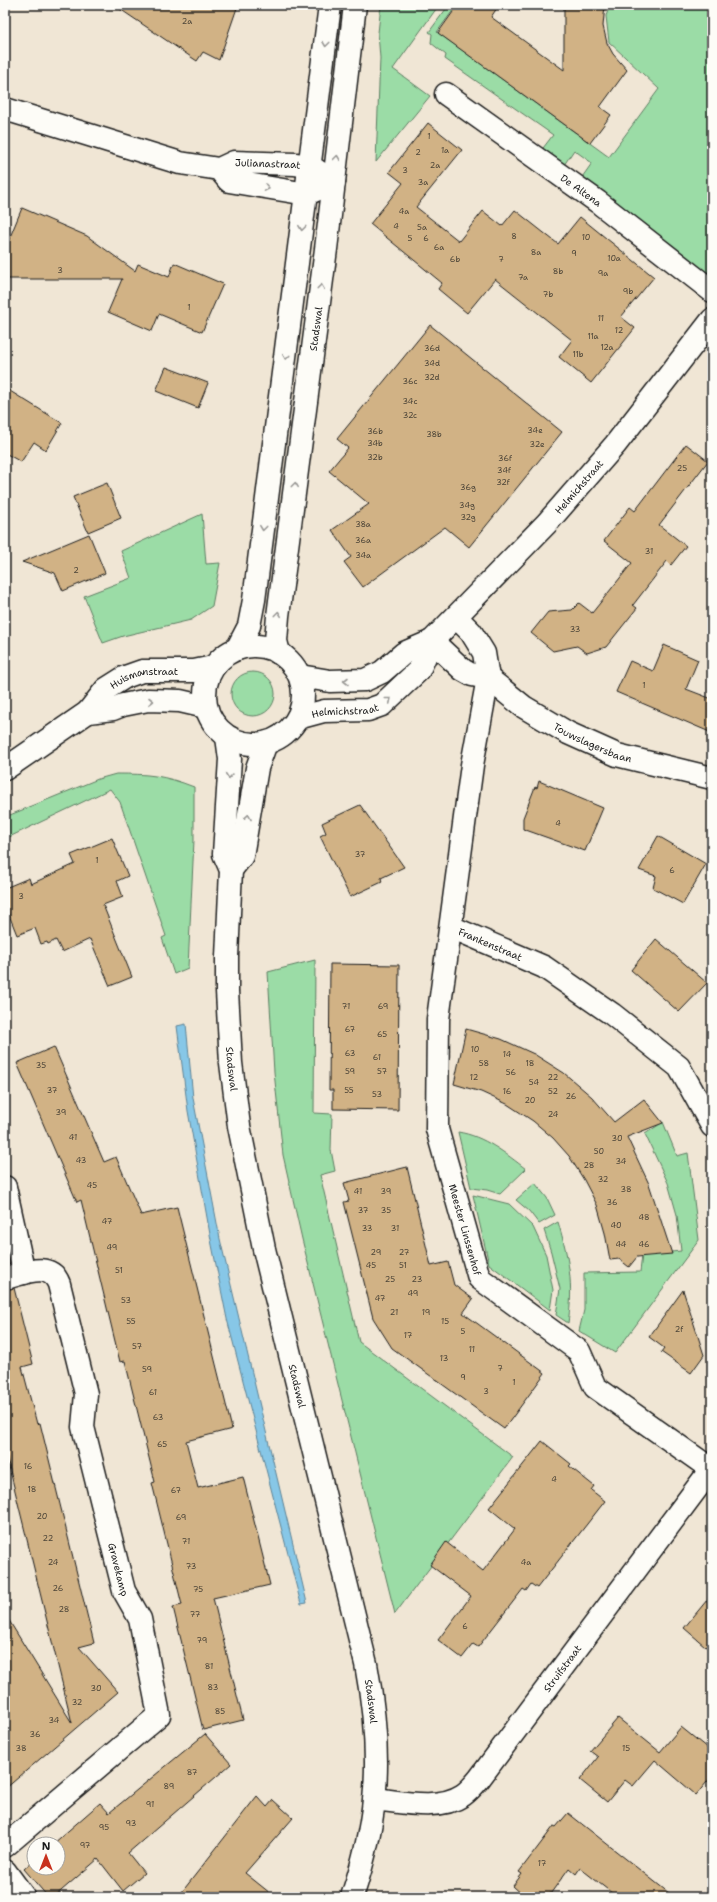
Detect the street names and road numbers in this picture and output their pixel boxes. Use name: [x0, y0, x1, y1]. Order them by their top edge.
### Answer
street label: Julianastraat: [235, 156, 301, 172]
street label: De Altena: [558, 171, 605, 210]
street label: Stadswal: [307, 306, 325, 352]
street label: Helmichstraat: [552, 457, 606, 517]
street label: Huismanstraat: [107, 665, 178, 692]
street label: Helmichstraat: [310, 701, 381, 721]
street label: Touwslagersbaan: [551, 720, 633, 765]
street label: Frankenstraat: [456, 925, 524, 964]
street label: Stadswal: [223, 1046, 241, 1092]
street label: Meester Linssenhof: [446, 1183, 484, 1277]
street label: Stadswal: [286, 1363, 309, 1409]
street label: Gravekamp: [105, 1541, 132, 1599]
street label: Struifstraat: [540, 1642, 584, 1695]
street label: Stadswal: [362, 1678, 380, 1724]

